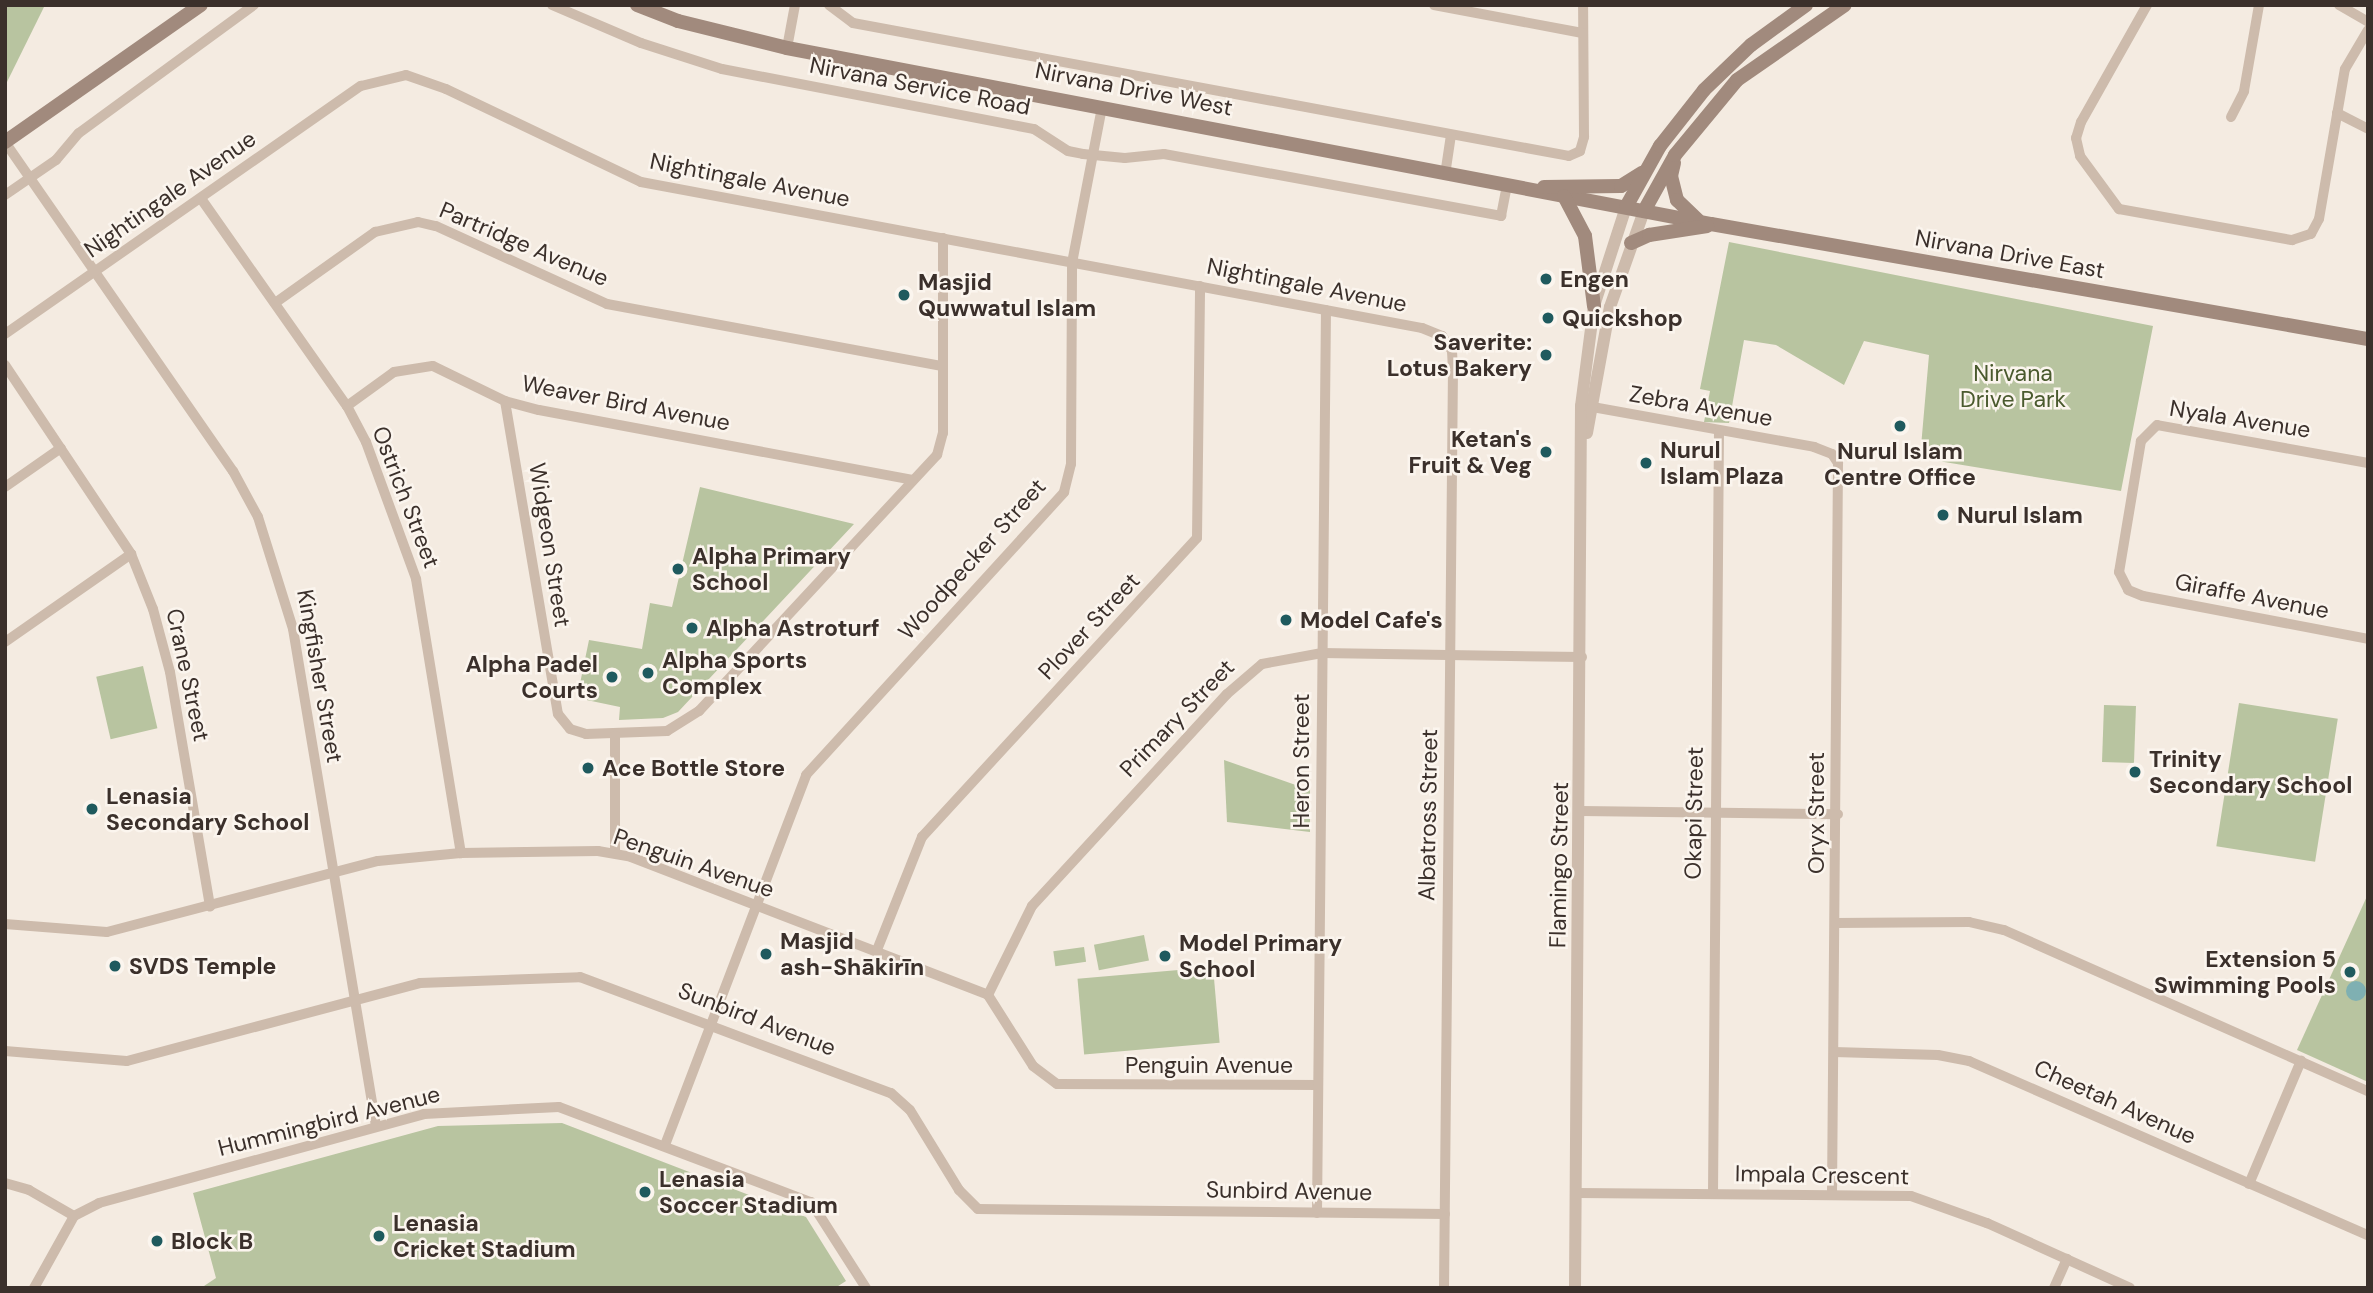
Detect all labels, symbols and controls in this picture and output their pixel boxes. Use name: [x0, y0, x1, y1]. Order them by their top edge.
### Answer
street label: Nirvana Service Road: [807, 51, 1033, 121]
street label: Nirvana Drive West: [1033, 56, 1235, 122]
street label: Nightingale Avenue: [79, 124, 261, 264]
street label: Nightingale Avenue: [648, 147, 852, 213]
street label: Partridge Avenue: [435, 196, 613, 292]
street label: Nirvana Drive East: [1913, 224, 2107, 284]
street label: Nightingale Avenue: [1205, 252, 1409, 318]
place label: Engen: [1560, 265, 1629, 293]
place label: Masjid Quwwatul Islam: [918, 268, 1096, 322]
marker: Engen: [1538, 271, 1554, 287]
marker: Masjid Quwwatul Islam: [896, 287, 912, 303]
place label: Quickshop: [1562, 304, 1683, 332]
marker: Quickshop: [1540, 310, 1556, 326]
place label: Saverite: Lotus Bakery: [1387, 328, 1532, 382]
marker: Saverite: Lotus Bakery: [1538, 347, 1554, 363]
park label: Nirvana Drive Park: [1960, 359, 2066, 413]
street label: Weaver Bird Avenue: [519, 369, 733, 437]
street label: Zebra Avenue: [1627, 380, 1775, 432]
street label: Nyala Avenue: [2168, 394, 2312, 444]
marker: Nurul Islam Centre Office: [1892, 418, 1908, 434]
street label: Ostrich Street: [366, 422, 446, 572]
place label: Ketan's Fruit & Veg: [1408, 425, 1532, 479]
place label: Nurul Islam Plaza: [1660, 436, 1784, 490]
place label: Nurul Islam Centre Office: [1824, 437, 1976, 491]
marker: Ketan's Fruit & Veg: [1538, 444, 1554, 460]
marker: Nurul Islam Plaza: [1638, 455, 1654, 471]
street label: Widgeon Street: [523, 461, 577, 629]
street label: Woodpecker Street: [892, 473, 1052, 645]
place label: Nurul Islam: [1957, 501, 2083, 529]
marker: Nurul Islam: [1935, 507, 1951, 523]
place label: Alpha Primary School: [692, 542, 851, 596]
marker: Alpha Primary School: [670, 561, 686, 577]
street label: Plover Street: [1033, 567, 1145, 685]
street label: Giraffe Avenue: [2173, 568, 2331, 624]
street label: Kingfisher Street: [291, 587, 349, 765]
street label: Crane Street: [160, 606, 216, 744]
place label: Model Cafe's: [1300, 606, 1443, 634]
marker: Model Cafe's: [1278, 612, 1294, 628]
place label: Alpha Astroturf: [706, 614, 880, 642]
marker: Alpha Astroturf: [684, 620, 700, 636]
place label: Alpha Sports Complex: [662, 646, 807, 700]
place label: Alpha Padel Courts: [465, 650, 598, 704]
street label: Primary Street: [1114, 653, 1240, 783]
marker: Alpha Sports Complex: [640, 665, 656, 681]
marker: Alpha Padel Courts: [604, 669, 620, 685]
street label: Heron Street: [1287, 694, 1315, 828]
street label: Albatross Street: [1413, 729, 1443, 901]
place label: Trinity Secondary School: [2149, 745, 2352, 799]
street label: Okapi Street: [1679, 746, 1709, 880]
street label: Oryx Street: [1802, 752, 1830, 874]
place label: Ace Bottle Store: [602, 754, 785, 782]
marker: Ace Bottle Store: [580, 760, 596, 776]
marker: Trinity Secondary School: [2127, 764, 2143, 780]
place label: Lenasia Secondary School: [106, 782, 309, 836]
street label: Flamingo Street: [1544, 782, 1574, 948]
marker: Lenasia Secondary School: [84, 801, 100, 817]
street label: Penguin Avenue: [610, 823, 778, 903]
place label: Masjid ash-Shākirīn: [780, 927, 924, 981]
place label: Model Primary School: [1179, 929, 1342, 983]
place label: Extension 5 Swimming Pools: [2154, 945, 2336, 999]
marker: Masjid ash-Shākirīn: [758, 946, 774, 962]
marker: Model Primary School: [1157, 948, 1173, 964]
place label: SVDS Temple: [129, 952, 276, 980]
marker: SVDS Temple: [107, 958, 123, 974]
marker: Extension 5 Swimming Pools: [2342, 964, 2358, 980]
street label: Sunbird Avenue: [674, 976, 840, 1062]
street label: Penguin Avenue: [1125, 1051, 1293, 1079]
street label: Cheetah Avenue: [2030, 1054, 2200, 1150]
street label: Hummingbird Avenue: [215, 1080, 443, 1162]
street label: Impala Crescent: [1735, 1160, 1909, 1190]
place label: Lenasia Soccer Stadium: [659, 1165, 838, 1219]
street label: Sunbird Avenue: [1206, 1176, 1372, 1206]
marker: Lenasia Soccer Stadium: [637, 1184, 653, 1200]
place label: Lenasia Cricket Stadium: [393, 1209, 576, 1263]
place label: Block B: [171, 1227, 253, 1255]
marker: Lenasia Cricket Stadium: [371, 1228, 387, 1244]
marker: Block B: [149, 1233, 165, 1249]

